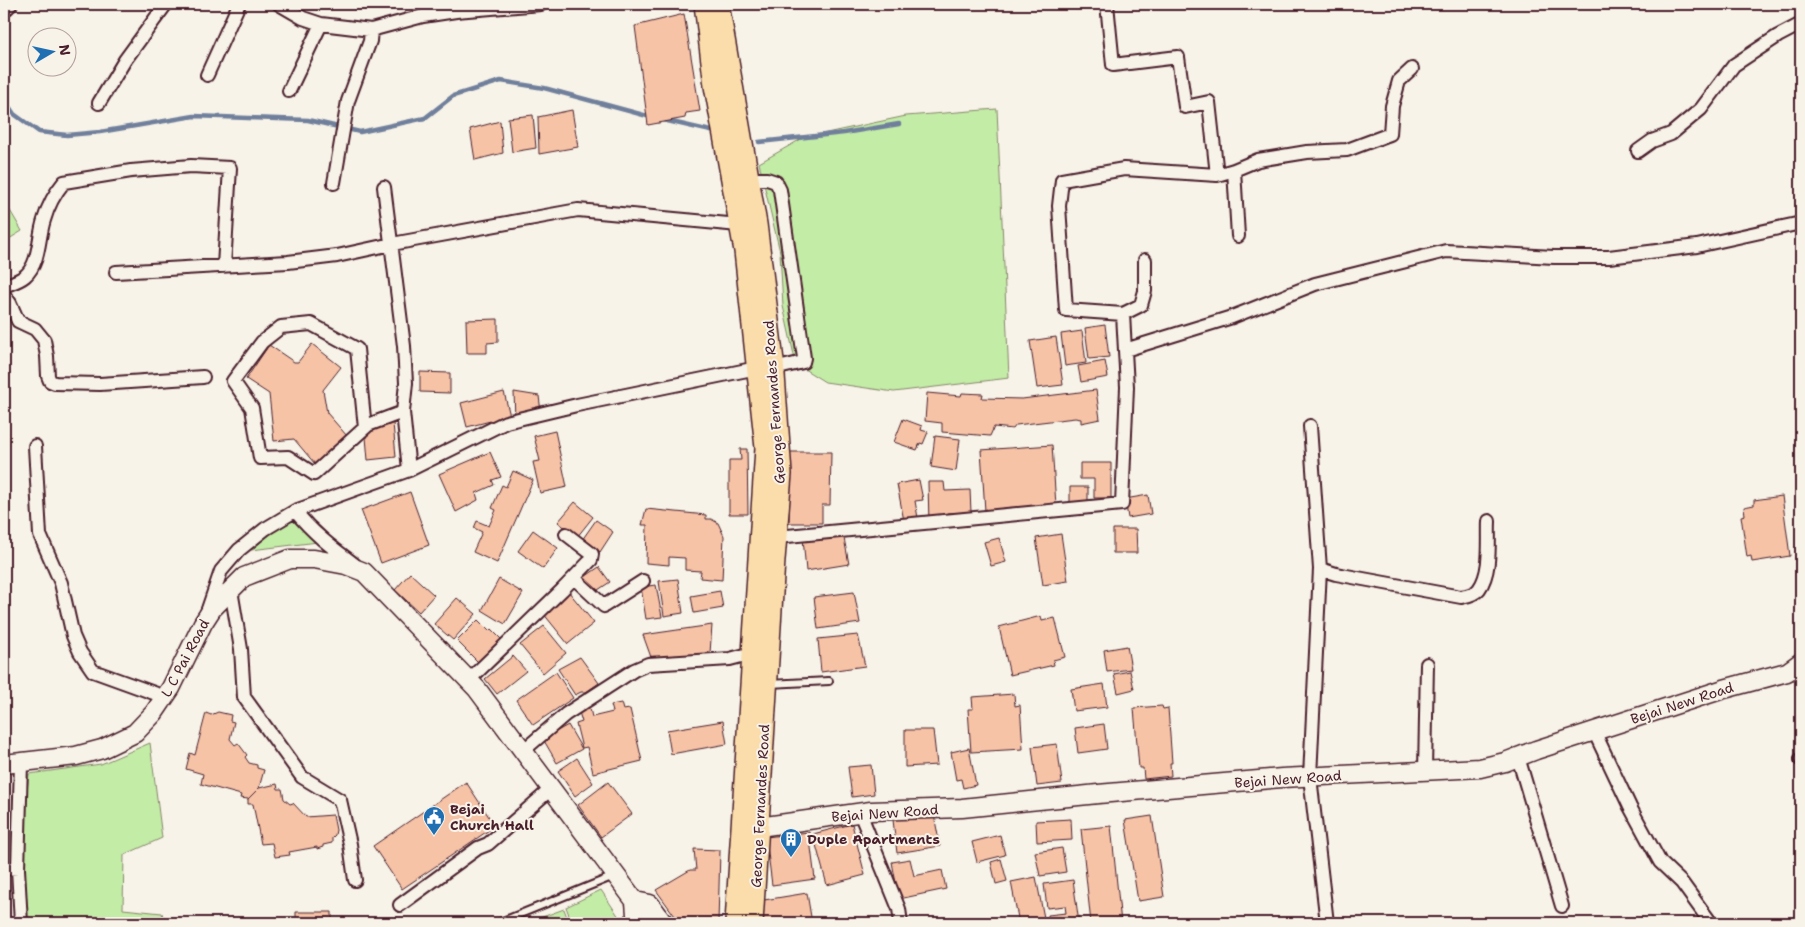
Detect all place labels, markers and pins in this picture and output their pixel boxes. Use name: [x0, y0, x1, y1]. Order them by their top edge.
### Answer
place label: Bejai Church Hall: [450, 800, 534, 834]
public building icon: Bejai Church Hall: [422, 805, 446, 836]
building icon: Duple Apartments: [779, 827, 803, 858]
place label: Duple Apartments: [807, 830, 940, 848]

